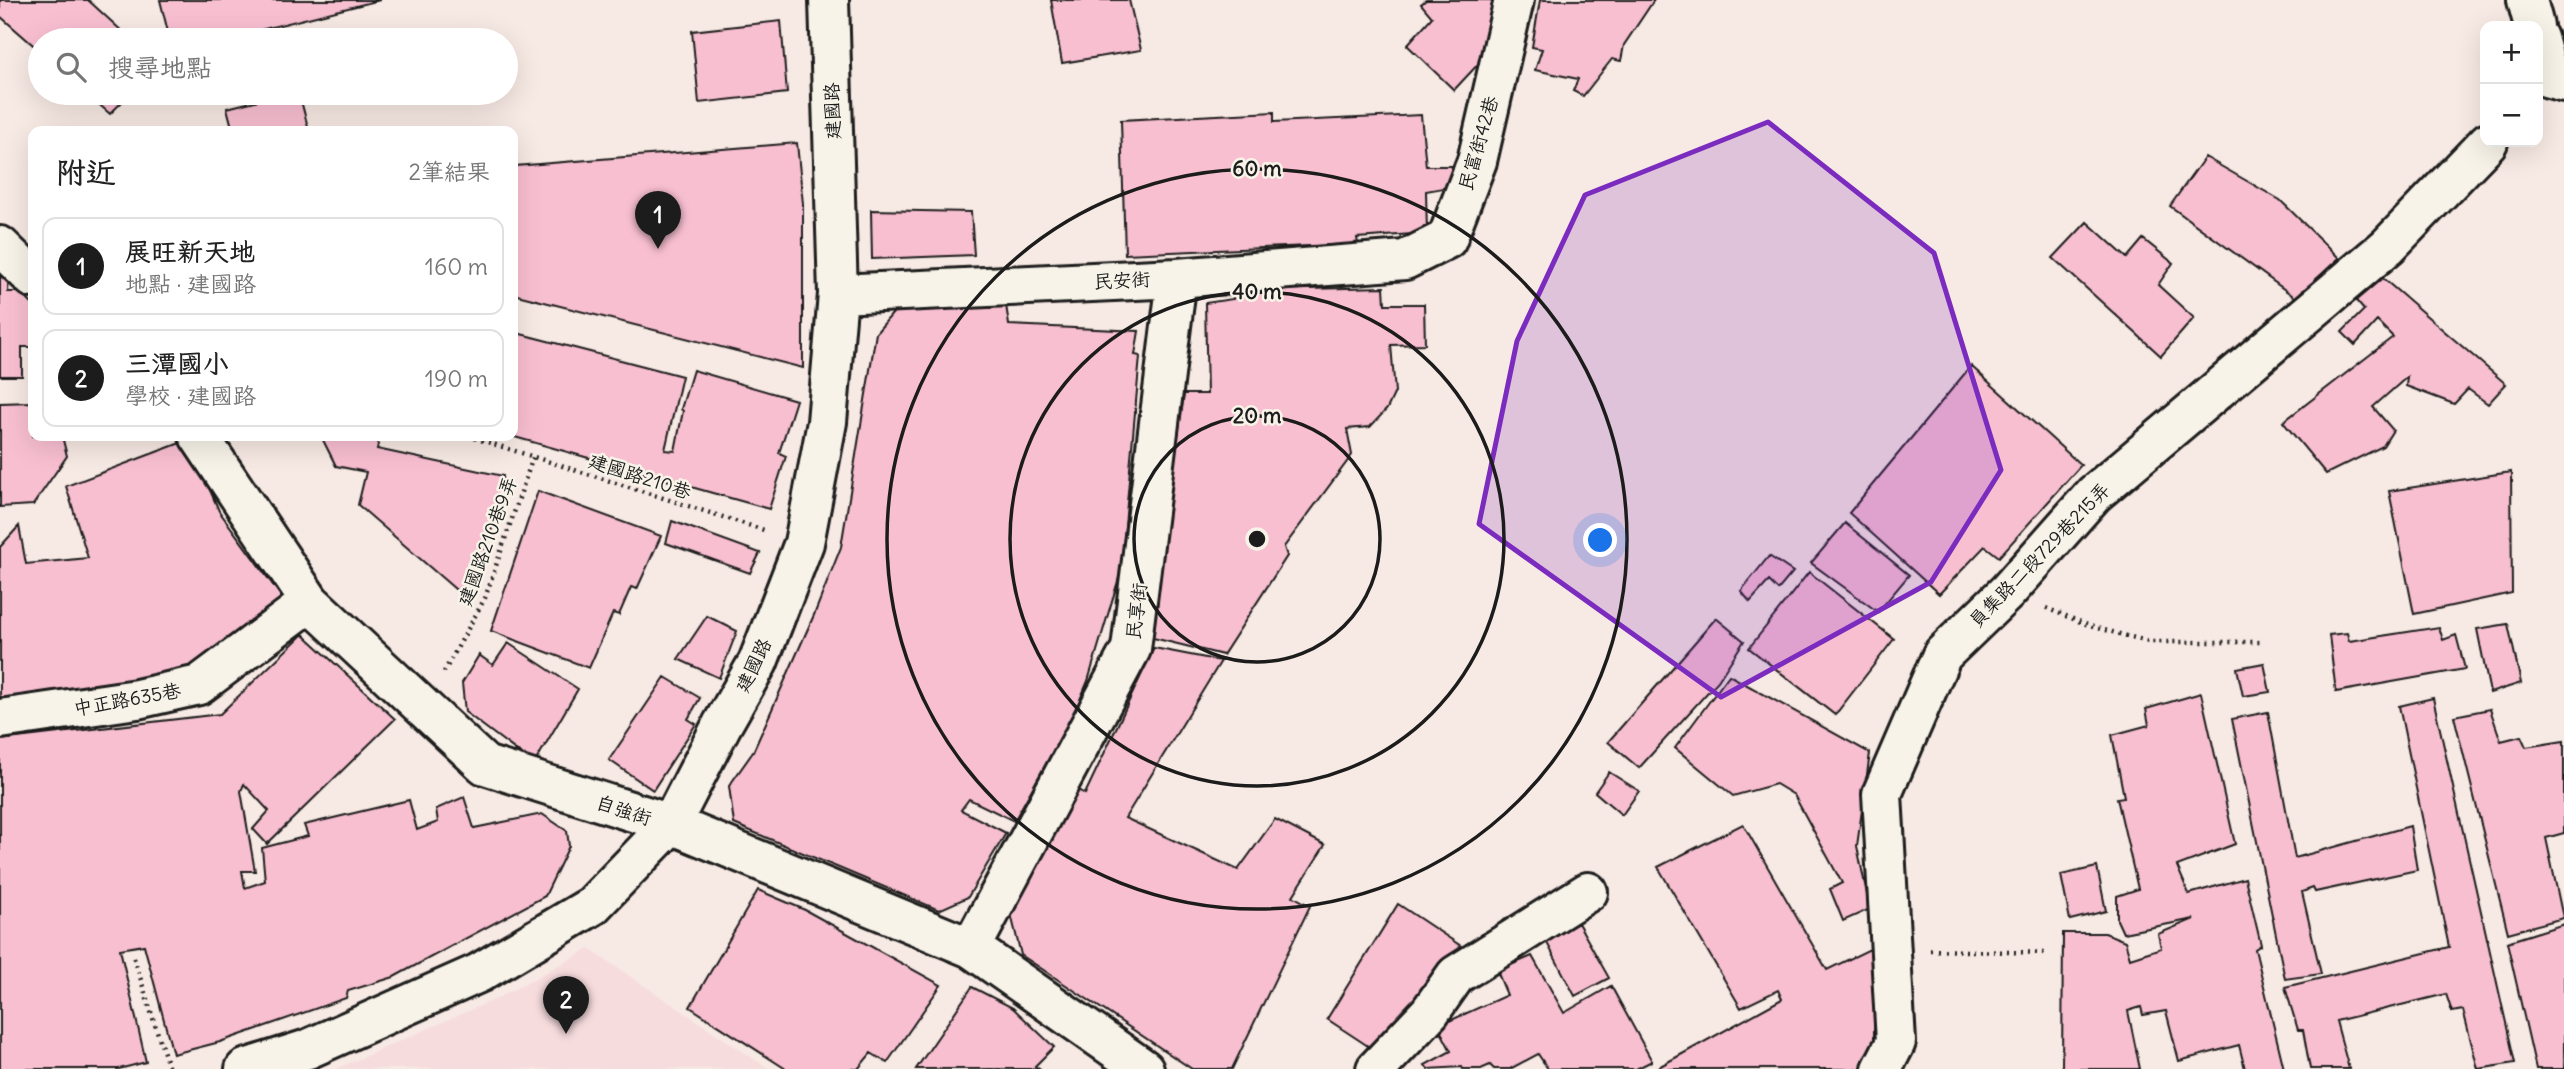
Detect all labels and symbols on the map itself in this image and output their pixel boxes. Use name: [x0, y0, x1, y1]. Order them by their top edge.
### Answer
street label: 建國路: [819, 82, 845, 140]
street label: 民富街42巷: [1453, 93, 1503, 193]
text: 60 m: [1232, 155, 1282, 182]
pin: 1: [635, 191, 681, 249]
street label: 民安街: [1093, 267, 1151, 293]
text: 40 m: [1232, 278, 1282, 305]
text: 20 m: [1233, 402, 1282, 429]
street label: 建國路210巷: [586, 448, 694, 504]
street label: 建國路210巷9弄: [452, 473, 522, 609]
street label: 員集路二段729巷215弄: [1963, 477, 2115, 633]
your location: [1583, 523, 1617, 557]
centre of rings: [1245, 527, 1269, 551]
street label: 民享街: [1121, 581, 1151, 641]
street label: 建國路: [730, 634, 776, 696]
street label: 中正路635巷: [71, 678, 183, 720]
street label: 自強街: [593, 790, 655, 830]
pin: 2: [543, 976, 589, 1034]

